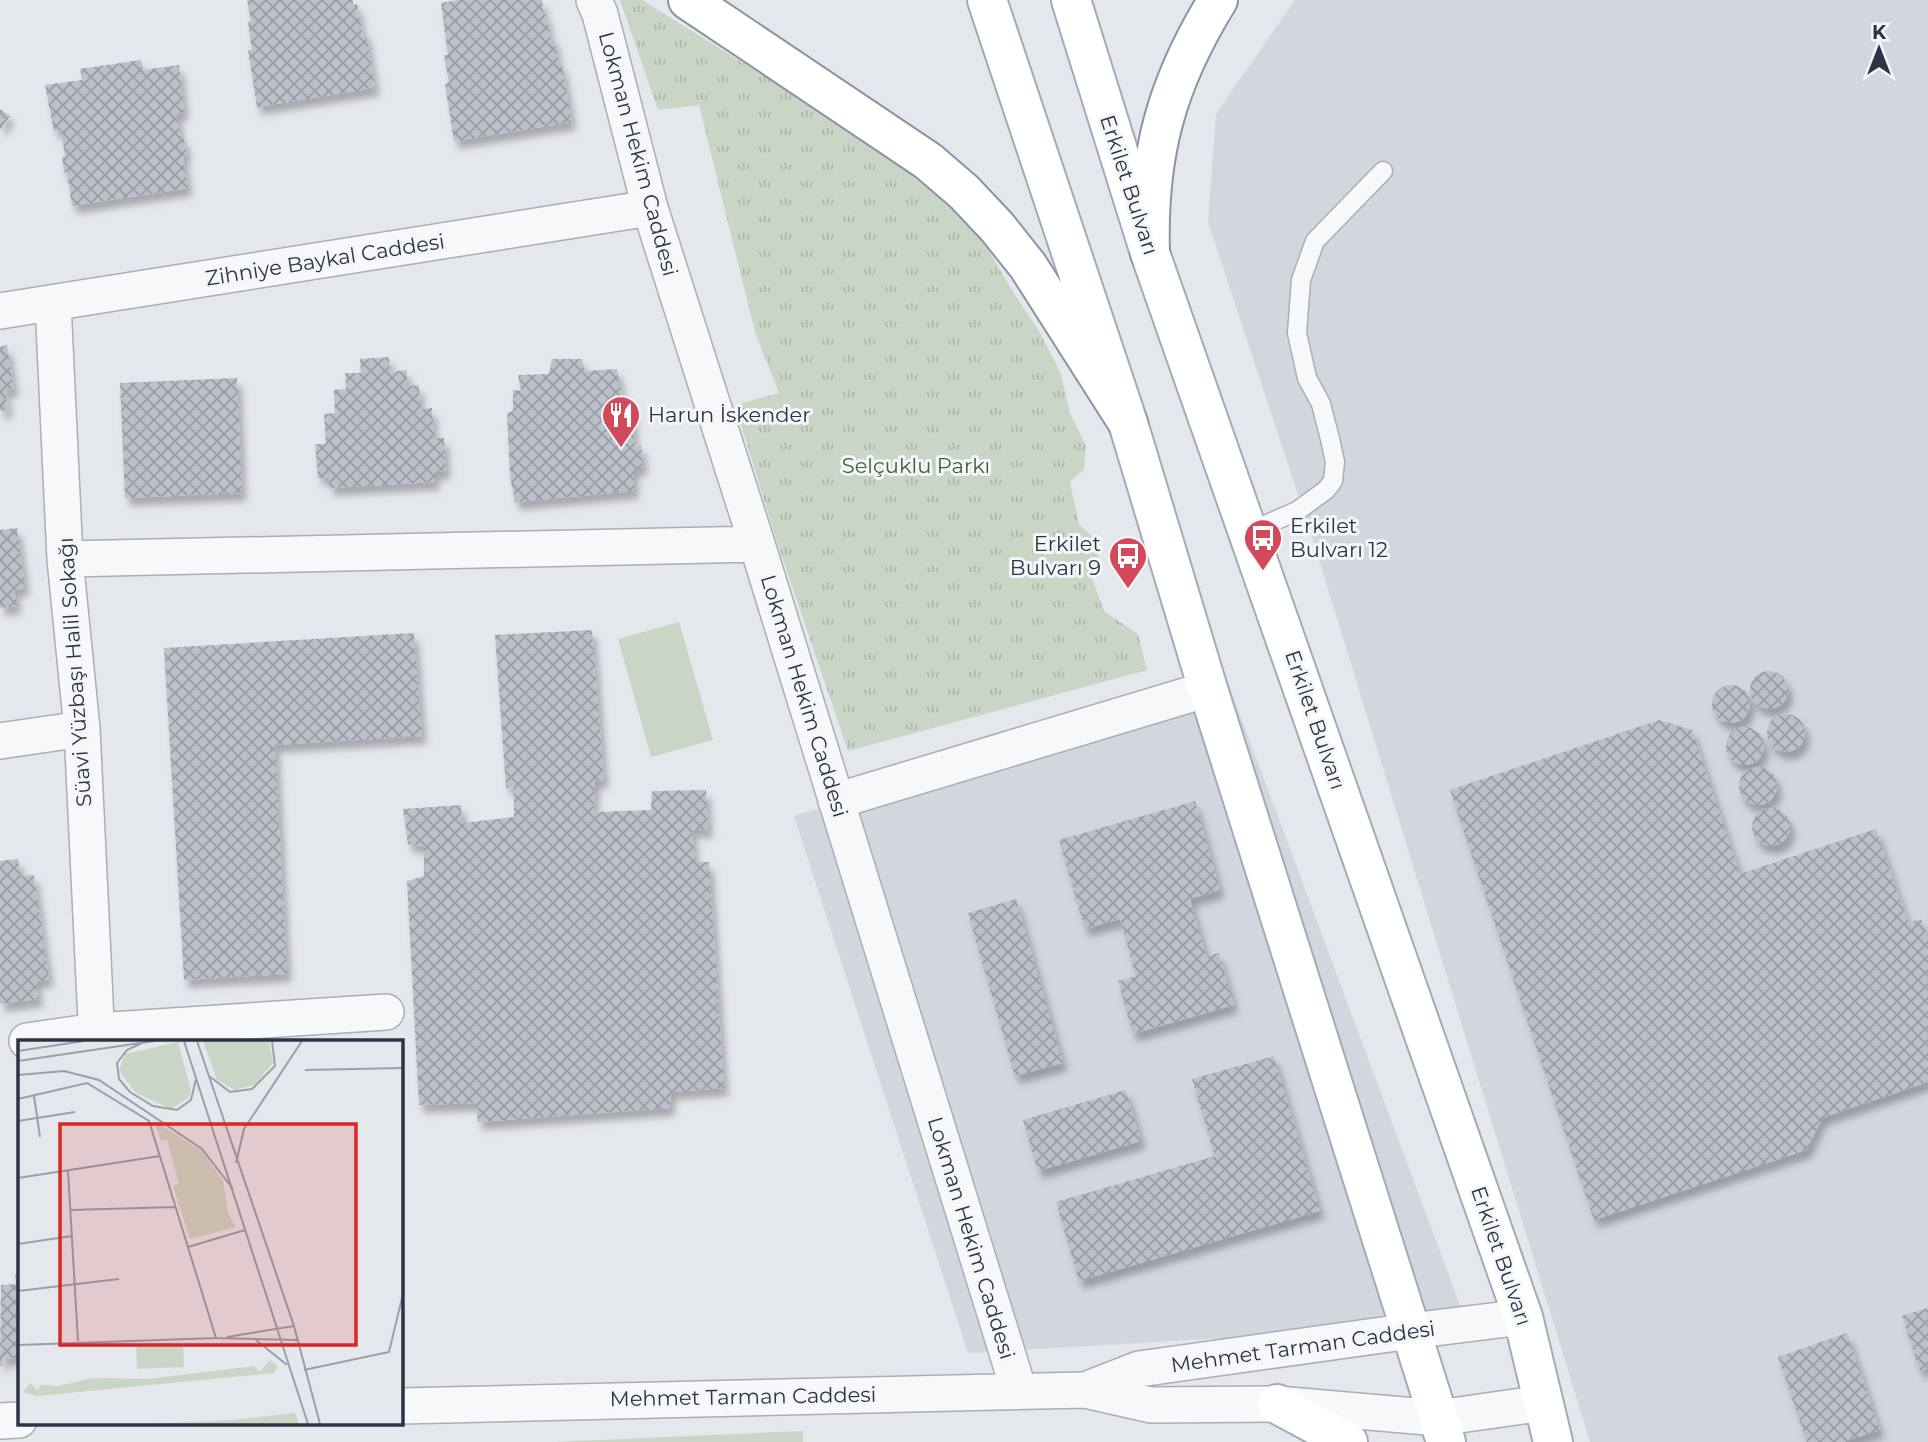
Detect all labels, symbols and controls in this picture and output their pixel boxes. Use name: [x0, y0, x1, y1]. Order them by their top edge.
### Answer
north arrow: [1844, 14, 1914, 84]
text: K: [1872, 21, 1887, 44]
street label: Lokman Hekim Caddesi: [594, 29, 683, 279]
street label: Erkilet Bulvarı: [1095, 112, 1164, 258]
street label: Zihniye Baykal Caddesi: [204, 228, 446, 291]
restaurant icon: Harun İskender: [600, 394, 642, 449]
place label: Harun İskender: [648, 402, 811, 427]
park label: Selçuklu Parkı: [842, 453, 990, 478]
place label: Erkilet Bulvarı 12: [1290, 513, 1388, 562]
bus stop icon: Erkilet Bulvarı 12: [1242, 517, 1284, 572]
place label: Erkilet Bulvarı 9: [1010, 531, 1101, 580]
bus stop icon: Erkilet Bulvarı 9: [1107, 535, 1149, 590]
street label: Süavi Yüzbaşı Halil Sokağı: [53, 537, 96, 808]
street label: Lokman Hekim Caddesi: [756, 572, 853, 820]
street label: Erkilet Bulvarı: [1280, 647, 1351, 793]
inset map: [18, 1040, 402, 1424]
street label: Lokman Hekim Caddesi: [923, 1114, 1020, 1362]
street label: Erkilet Bulvarı: [1466, 1183, 1537, 1329]
street label: Mehmet Tarman Caddesi: [1169, 1316, 1437, 1377]
street label: Mehmet Tarman Caddesi: [610, 1382, 876, 1411]

